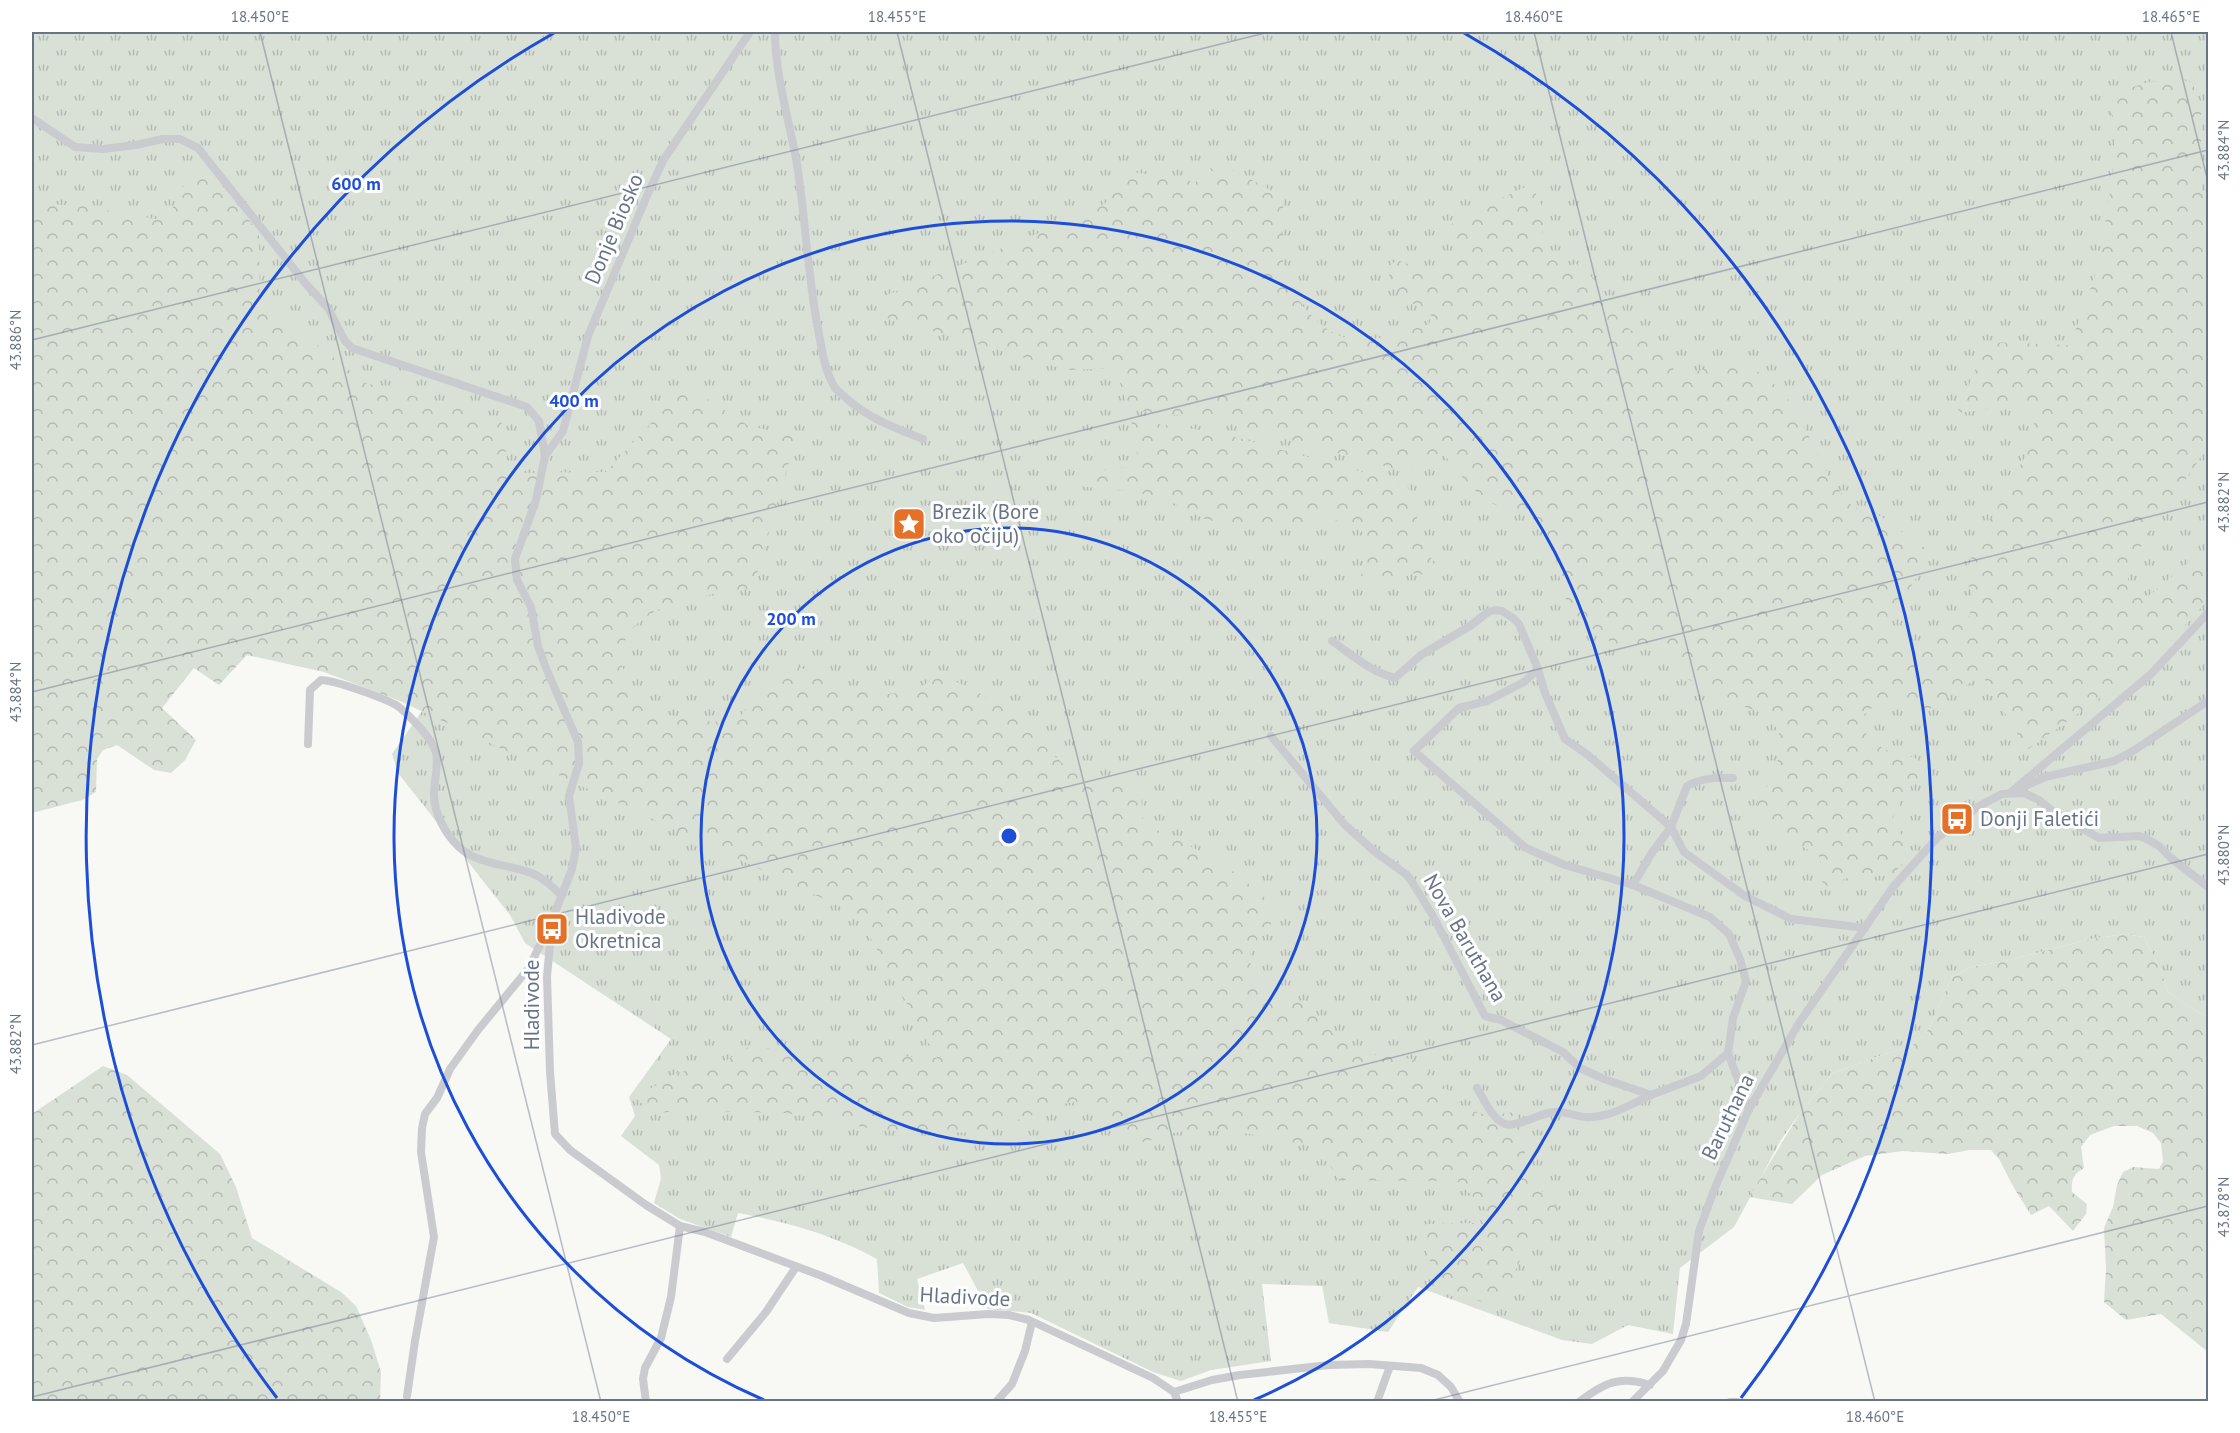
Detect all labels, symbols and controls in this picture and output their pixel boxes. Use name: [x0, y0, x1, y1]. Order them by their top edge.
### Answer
text: 18.450°E: [231, 7, 289, 26]
text: 18.455°E: [868, 7, 926, 26]
text: 18.460°E: [1505, 7, 1563, 26]
text: 18.465°E: [2142, 7, 2200, 26]
text: 43.884°N: [2214, 120, 2233, 180]
street label: Donje Biosko: [578, 169, 649, 288]
text: 600 m: [331, 172, 381, 195]
text: 43.886°N: [6, 310, 25, 370]
text: 400 m: [549, 389, 599, 412]
text: 43.882°N: [2214, 472, 2233, 532]
place label: Brezik (Bore oko očiju): [932, 498, 1039, 549]
place icon: Brezik (Bore oko očiju): [891, 506, 927, 542]
text: 200 m: [766, 607, 816, 630]
text: 43.884°N: [6, 662, 25, 722]
bus stop icon: Donji Faletići: [1939, 801, 1975, 837]
place label: Donji Faletići: [1980, 805, 2099, 832]
text: 43.880°N: [2214, 825, 2233, 885]
centre of rings: [999, 826, 1019, 846]
street label: Nova Baruthana: [1418, 869, 1513, 1007]
place label: Hladivode Okretnica: [575, 903, 666, 954]
bus stop icon: Hladivode Okretnica: [534, 911, 570, 947]
street label: Hladivode: [518, 960, 545, 1050]
text: 43.882°N: [6, 1014, 25, 1074]
street label: Baruthana: [1695, 1069, 1760, 1164]
text: 43.878°N: [2214, 1177, 2233, 1237]
street label: Hladivode: [919, 1281, 1011, 1312]
text: 18.450°E: [572, 1407, 630, 1426]
text: 18.455°E: [1209, 1407, 1267, 1426]
text: 18.460°E: [1846, 1407, 1904, 1426]

